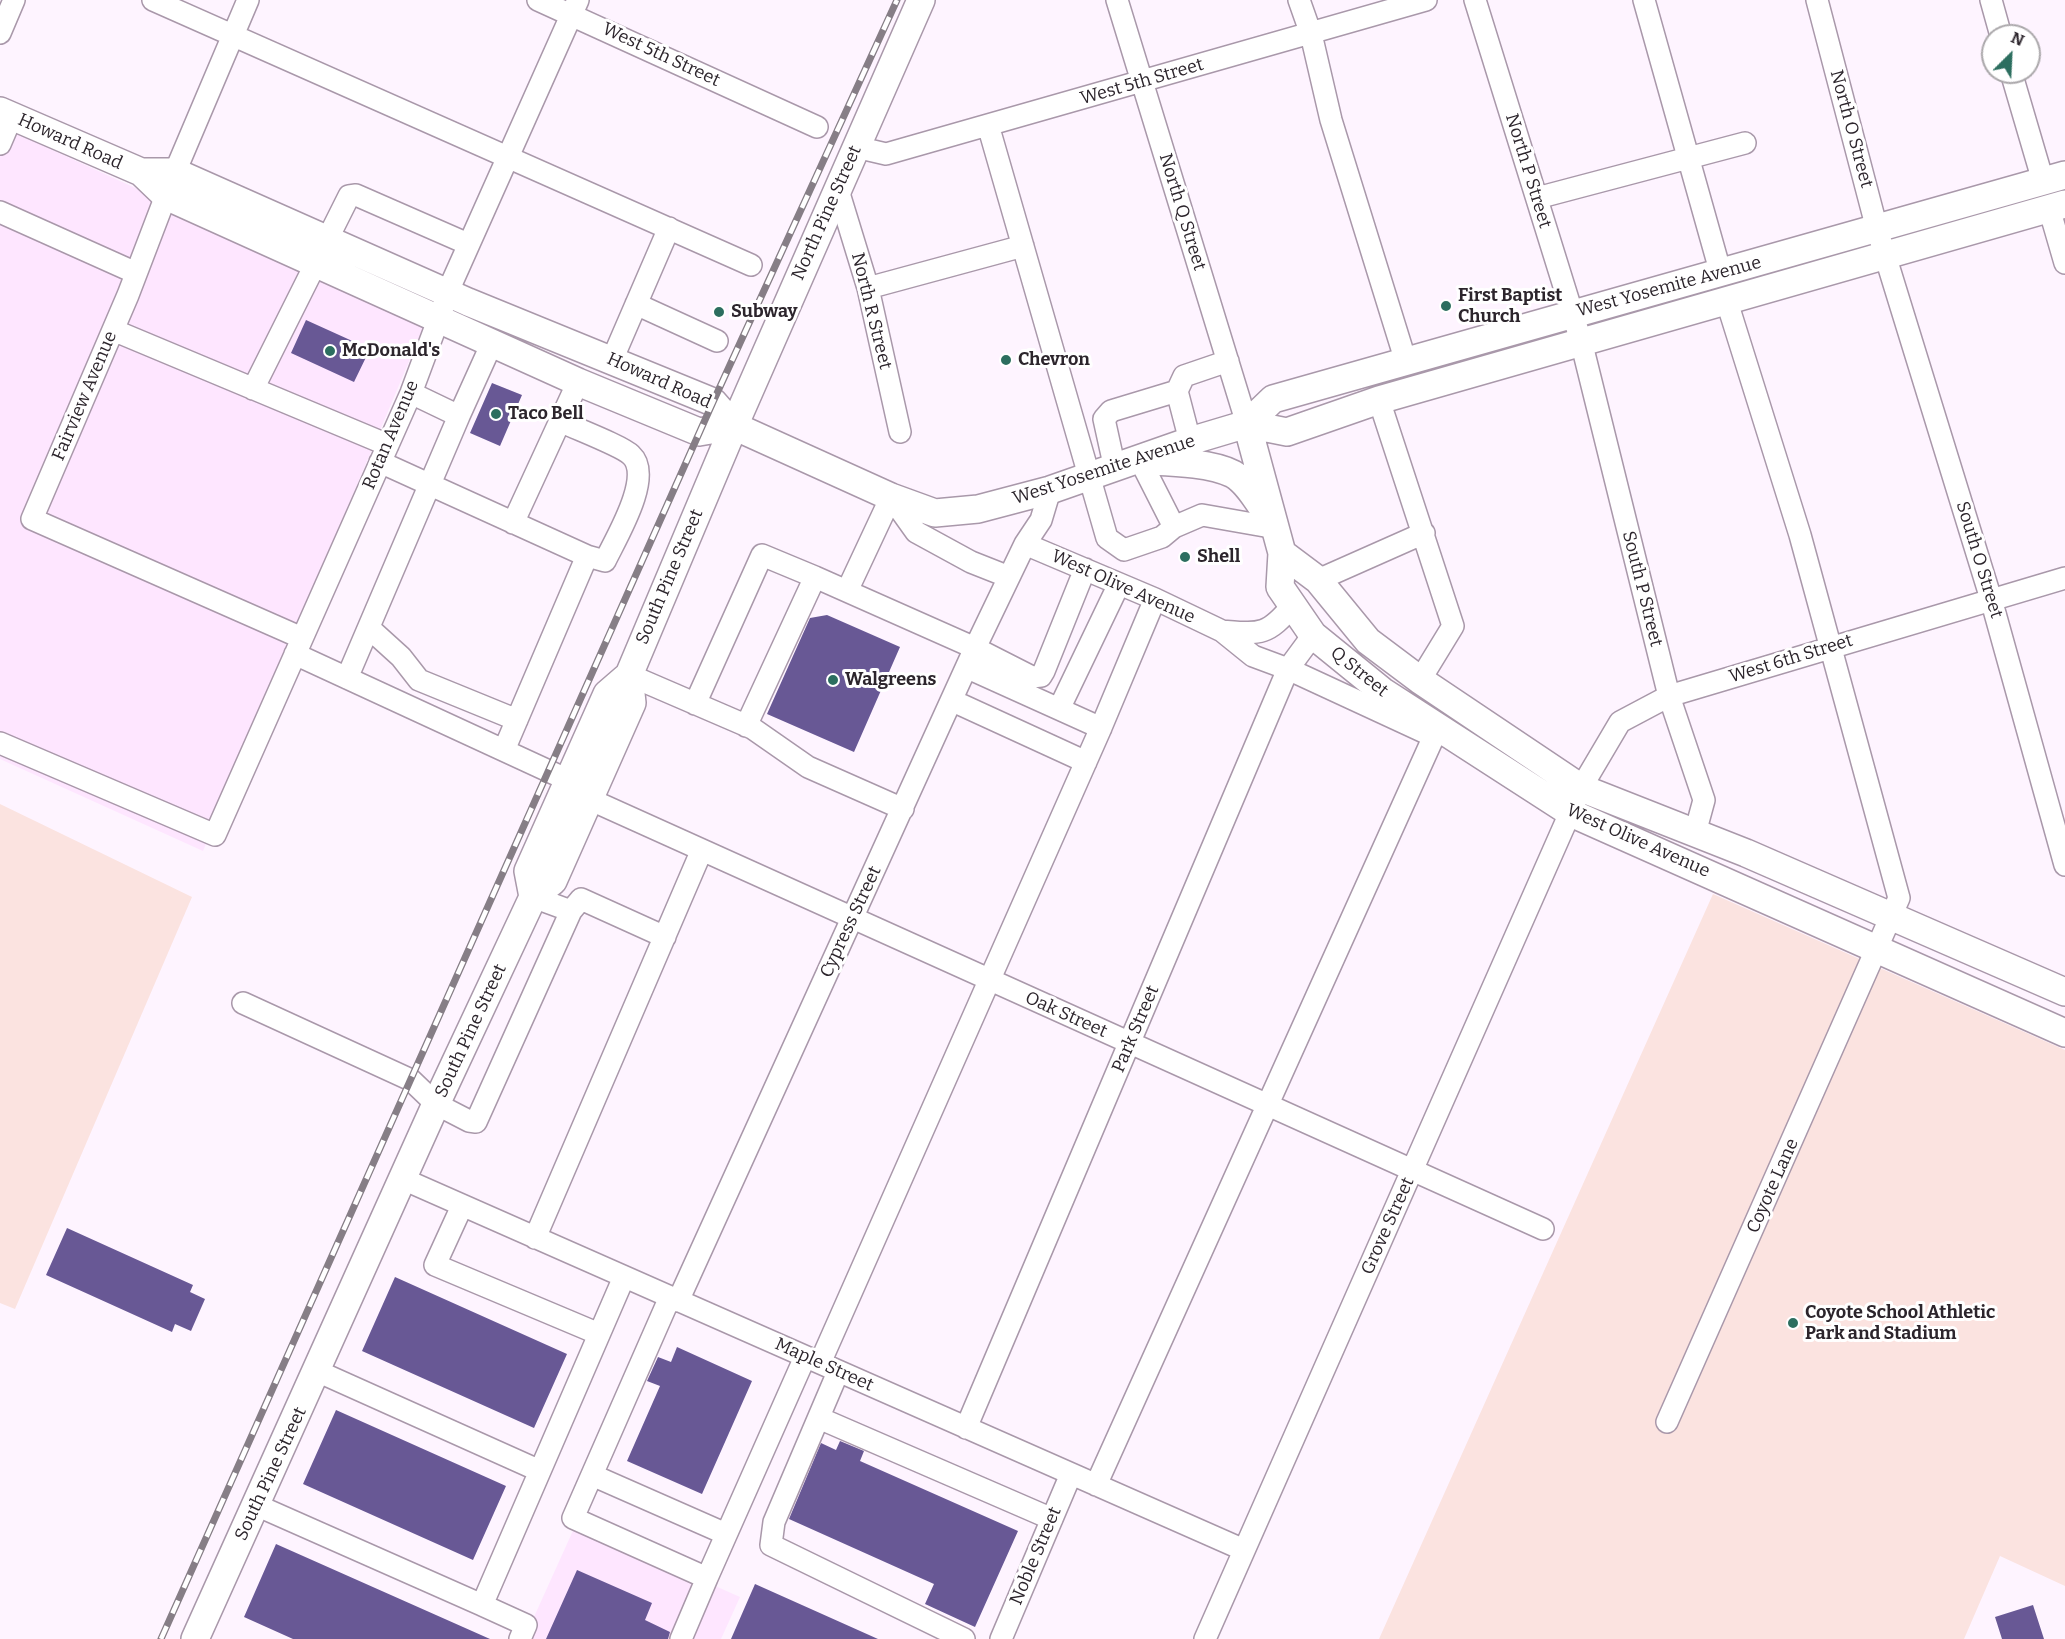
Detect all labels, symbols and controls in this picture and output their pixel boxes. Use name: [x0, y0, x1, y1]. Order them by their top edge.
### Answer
street label: West 5th Street: [599, 18, 723, 92]
north arrow: [1981, 24, 2041, 84]
text: N: [2008, 28, 2027, 50]
street label: West 5th Street: [1078, 54, 1206, 110]
street label: North O Street: [1825, 68, 1877, 190]
street label: Howard Road: [14, 109, 126, 175]
street label: North P Street: [1500, 111, 1556, 231]
street label: North Pine Street: [788, 142, 866, 284]
street label: North Q Street: [1154, 151, 1210, 273]
street label: North R Street: [846, 250, 896, 372]
street label: West Yosemite Avenue: [1574, 252, 1764, 322]
place label: First Baptist Church: [1458, 285, 1562, 328]
marker: First Baptist Church: [1439, 299, 1453, 313]
place label: Subway: [731, 301, 798, 323]
marker: Subway: [712, 305, 726, 319]
street label: Fairview Avenue: [48, 328, 122, 464]
place label: McDonald's: [342, 340, 440, 362]
marker: McDonald's: [323, 344, 337, 358]
street label: Howard Road: [603, 348, 715, 414]
place label: Chevron: [1018, 349, 1090, 371]
marker: Chevron: [999, 353, 1013, 367]
street label: Rotan Avenue: [358, 377, 424, 493]
place label: Taco Bell: [508, 403, 584, 425]
marker: Taco Bell: [489, 407, 503, 421]
street label: West Yosemite Avenue: [1010, 430, 1198, 510]
street label: South O Street: [1951, 499, 2007, 621]
street label: South Pine Street: [632, 506, 708, 648]
street label: South P Street: [1617, 529, 1667, 649]
street label: West Olive Avenue: [1048, 546, 1198, 628]
place label: Shell: [1197, 546, 1240, 568]
marker: Shell: [1178, 550, 1192, 564]
street label: West 6th Street: [1727, 630, 1855, 688]
street label: Q Street: [1326, 642, 1392, 702]
place label: Walgreens: [845, 669, 936, 691]
marker: Walgreens: [826, 673, 840, 687]
street label: West Olive Avenue: [1563, 800, 1713, 882]
street label: Cypress Street: [816, 863, 886, 981]
street label: South Pine Street: [431, 961, 511, 1101]
street label: Park Street: [1108, 982, 1164, 1076]
street label: Oak Street: [1022, 987, 1110, 1043]
street label: Coyote Lane: [1743, 1135, 1803, 1237]
street label: Grove Street: [1357, 1174, 1419, 1278]
place label: Coyote School Athletic Park and Stadium: [1805, 1302, 1995, 1344]
marker: Coyote School Athletic Park and Stadium: [1786, 1316, 1800, 1330]
street label: Maple Street: [771, 1334, 877, 1396]
street label: South Pine Street: [231, 1404, 311, 1544]
street label: Noble Street: [1006, 1504, 1066, 1608]

